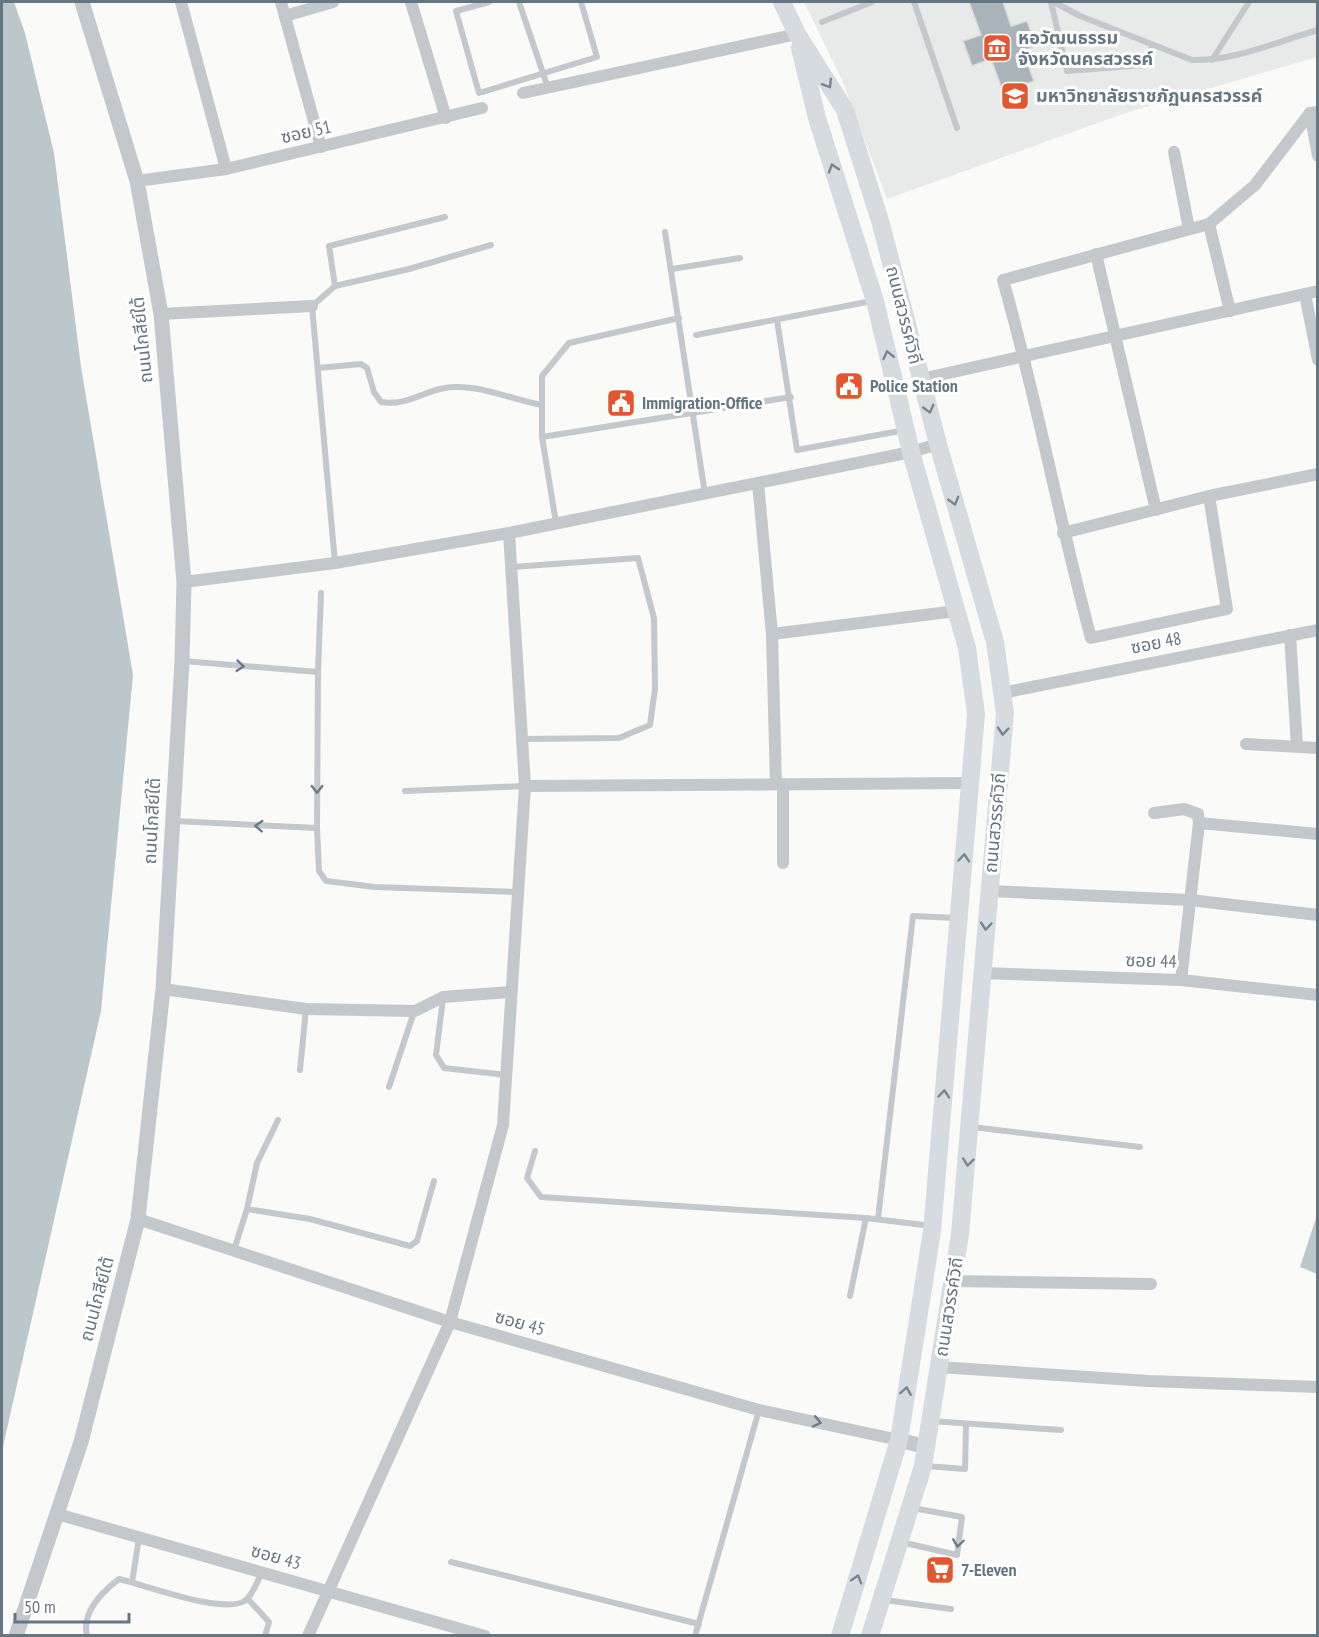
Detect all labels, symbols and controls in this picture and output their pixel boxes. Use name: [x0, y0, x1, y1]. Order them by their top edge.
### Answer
place label: หอวัฒนธรรม จังหวัดนครสวรรค์: [1018, 26, 1153, 70]
museum icon: หอวัฒนธรรม จังหวัดนครสวรรค์: [981, 32, 1013, 64]
one-way arrow: [821, 78, 833, 88]
school or university icon: มหาวิทยาลัยราชภัฏนครสวรรค์: [999, 80, 1031, 112]
place label: มหาวิทยาลัยราชภัฏนครสวรรค์: [1036, 84, 1262, 107]
street label: ซอย 51: [278, 115, 333, 148]
one-way arrow: [828, 163, 840, 174]
street label: ถนนสวรรค์วิถี: [881, 263, 928, 366]
street label: ถนนโกสีย์ใต้: [126, 296, 157, 384]
one-way arrow: [882, 350, 895, 360]
public building icon: Police Station: [833, 370, 865, 402]
place label: Police Station: [870, 374, 958, 397]
public building icon: Immigration-Office: [605, 387, 637, 419]
place label: Immigration-Office: [642, 391, 763, 414]
one-way arrow: [922, 403, 934, 414]
one-way arrow: [947, 495, 959, 506]
street label: ซอย 48: [1129, 626, 1183, 659]
one-way arrow: [235, 659, 245, 672]
one-way arrow: [997, 727, 1010, 736]
street label: ถนนสวรรค์วิถี: [979, 772, 1010, 874]
street label: ถนนโกสีย์ใต้: [138, 777, 165, 865]
one-way arrow: [311, 784, 323, 793]
one-way arrow: [254, 819, 263, 832]
one-way arrow: [957, 853, 970, 862]
one-way arrow: [980, 921, 993, 930]
street label: ซอย 44: [1125, 948, 1177, 973]
one-way arrow: [937, 1089, 950, 1098]
one-way arrow: [962, 1157, 975, 1166]
street label: ถนนโกสีย์ใต้: [74, 1254, 119, 1344]
street label: ถนนสวรรค์วิถี: [929, 1256, 968, 1358]
street label: ซอย 45: [492, 1304, 548, 1341]
one-way arrow: [900, 1387, 912, 1396]
one-way arrow: [811, 1415, 821, 1428]
street label: ซอย 43: [248, 1538, 304, 1575]
one-way arrow: [953, 1538, 965, 1548]
supermarket icon: 7-Eleven: [924, 1554, 956, 1586]
place label: 7-Eleven: [961, 1558, 1017, 1581]
one-way arrow: [850, 1575, 862, 1585]
scale bar: [15, 1586, 129, 1624]
text: 50 m: [24, 1595, 56, 1618]

